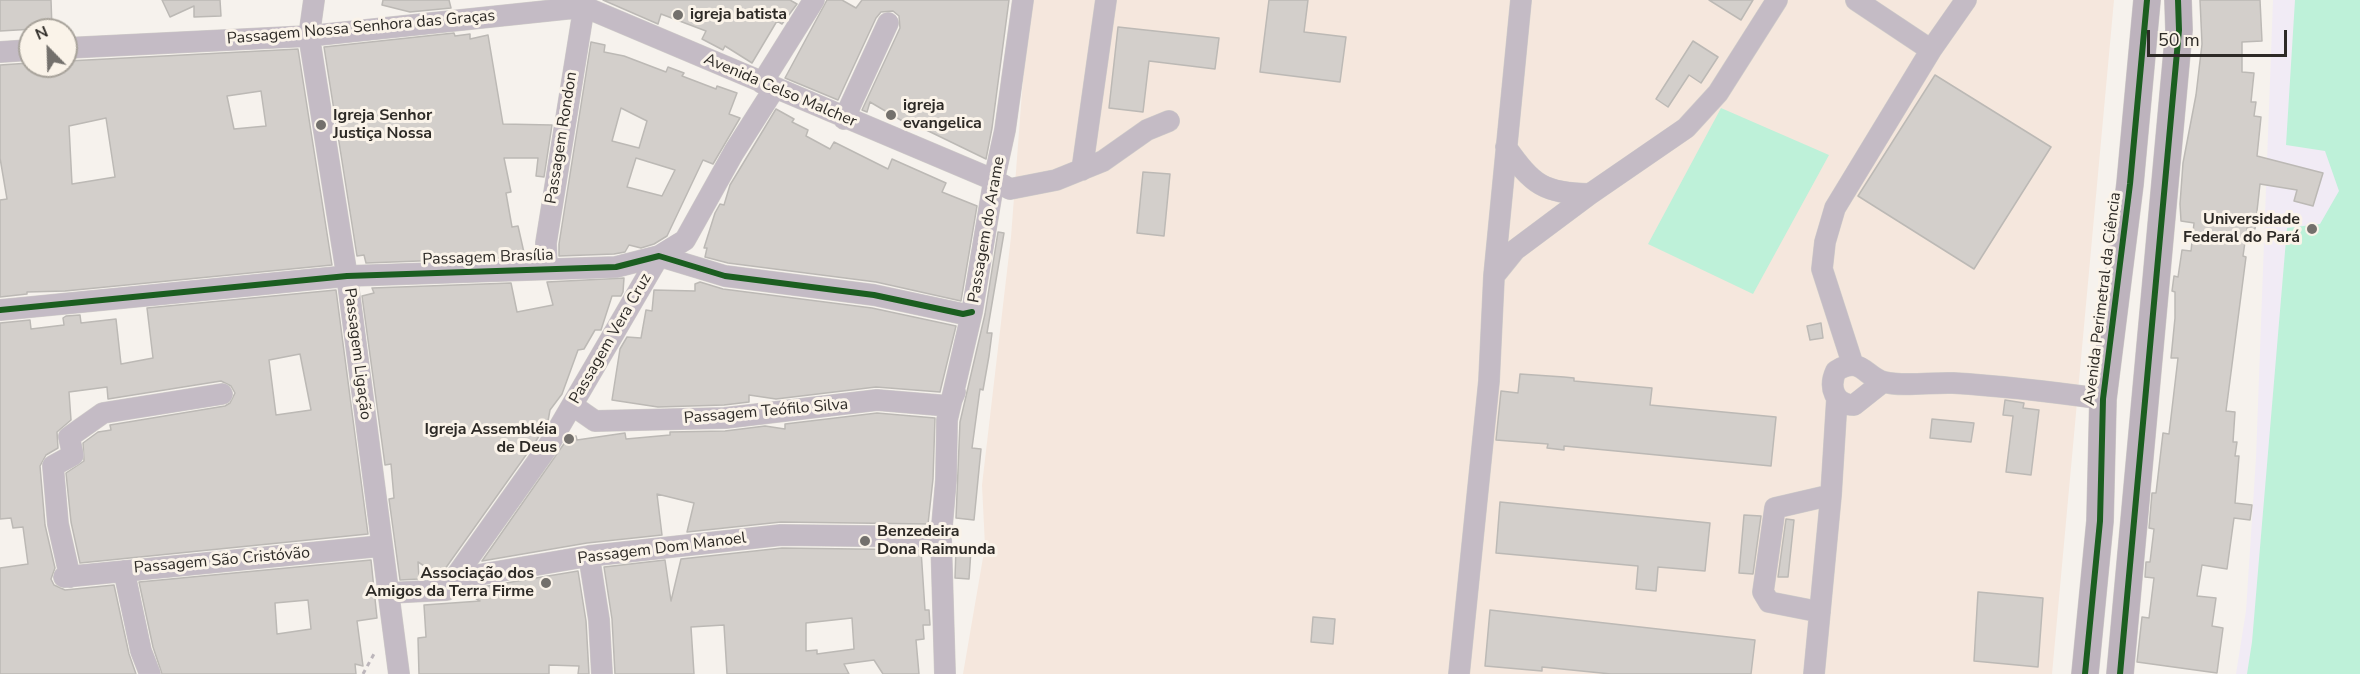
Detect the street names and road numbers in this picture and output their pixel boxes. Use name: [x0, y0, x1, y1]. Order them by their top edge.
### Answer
street label: Passagem Nossa Senhora das Graças: [226, 7, 496, 49]
street label: Avenida Celso Malcher: [701, 50, 859, 132]
street label: Passagem Rondon: [542, 71, 582, 205]
street label: Passagem do Arame: [965, 155, 1009, 305]
street label: Avenida Perimetral da Ciência: [2080, 191, 2126, 407]
street label: Passagem Brasília: [422, 246, 554, 270]
street label: Passagem Vera Cruz: [566, 270, 656, 408]
street label: Passagem Ligação: [339, 287, 375, 421]
street label: Passagem Teófilo Silva: [683, 395, 849, 429]
street label: Passagem Dom Manoel: [577, 529, 747, 569]
street label: Passagem São Cristóvão: [133, 544, 311, 578]

